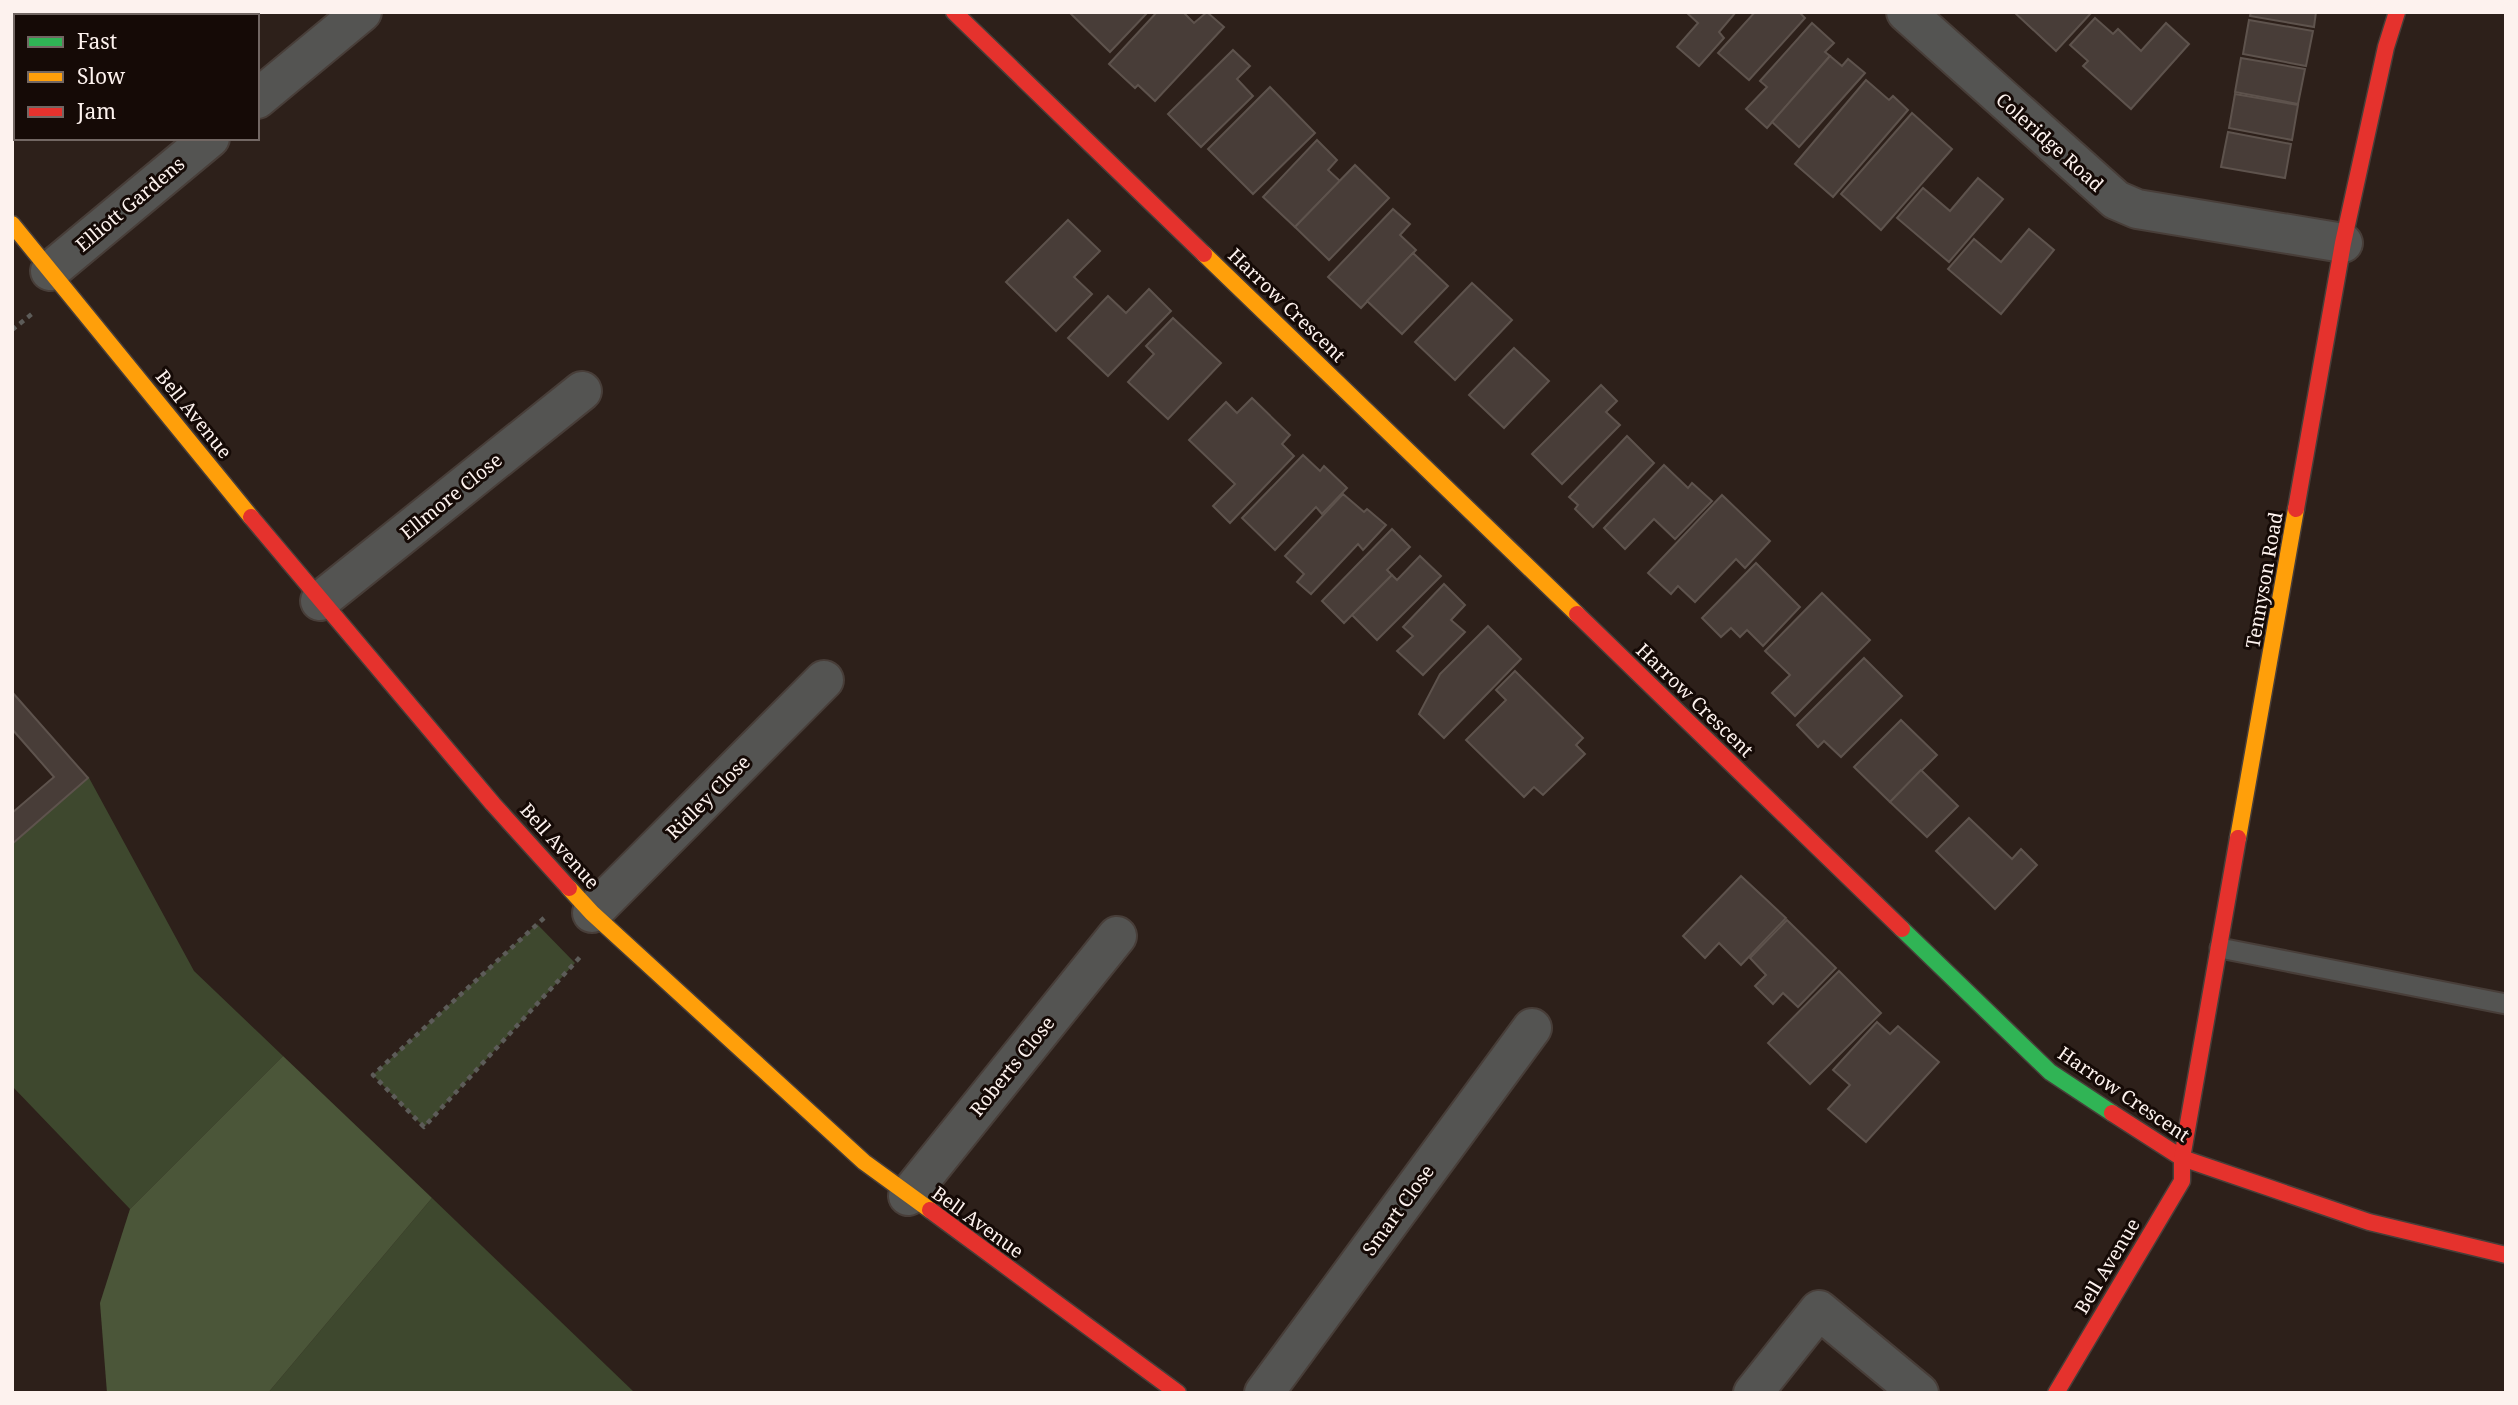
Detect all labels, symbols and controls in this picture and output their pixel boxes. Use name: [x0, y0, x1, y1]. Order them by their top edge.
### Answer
legend: [14, 14, 259, 140]
text: Fast: [77, 27, 117, 55]
text: Slow: [77, 62, 126, 90]
street label: Coleridge Road: [1991, 87, 2110, 198]
text: Jam: [76, 97, 116, 125]
street label: Elliott Gardens: [70, 151, 190, 257]
street label: Harrow Crescent: [1223, 242, 1352, 368]
street label: Bell Avenue: [150, 364, 238, 464]
street label: Ellmore Close: [395, 447, 507, 545]
street label: Tennyson Road: [2239, 509, 2289, 650]
street label: Harrow Crescent: [1631, 637, 1760, 763]
street label: Ridley Close: [660, 749, 756, 845]
street label: Bell Avenue: [514, 797, 606, 895]
street label: Roberts Close: [964, 1011, 1060, 1121]
street label: Harrow Crescent: [2053, 1040, 2195, 1148]
street label: Smart Close: [1356, 1159, 1440, 1261]
street label: Bell Avenue: [927, 1180, 1029, 1264]
street label: Bell Avenue: [2068, 1213, 2146, 1319]

